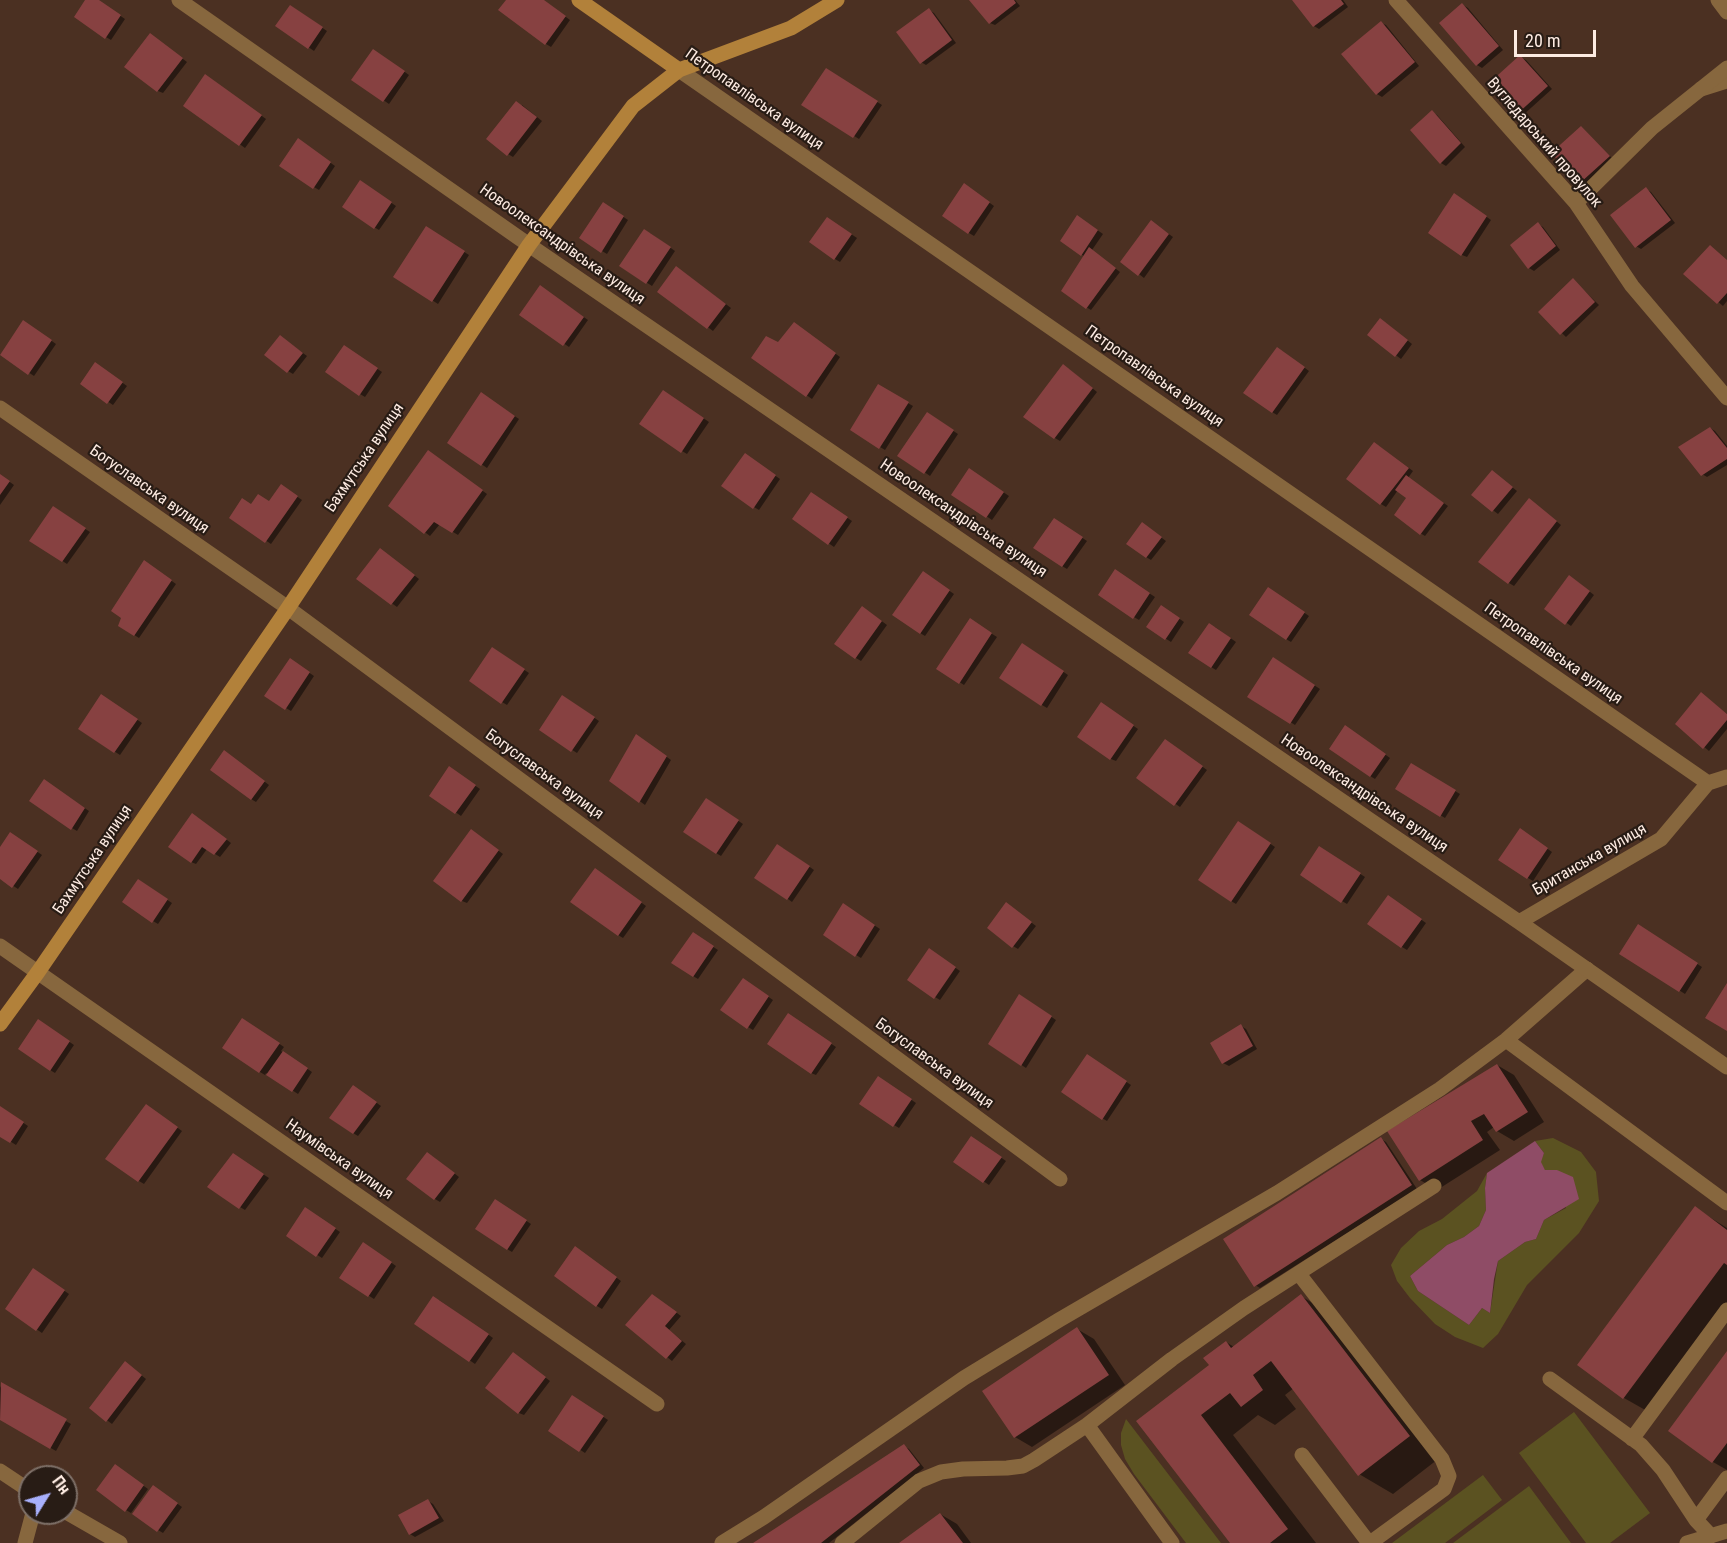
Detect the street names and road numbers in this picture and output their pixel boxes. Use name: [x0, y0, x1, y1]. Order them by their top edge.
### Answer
street label: Петропавлівська вулиця: [681, 45, 827, 155]
street label: Вугледарський провулок: [1482, 74, 1606, 212]
street label: Новоолександрівська вулиця: [476, 181, 648, 309]
street label: Петропавлівська вулиця: [1081, 322, 1227, 432]
street label: Бахмутська вулиця: [321, 400, 409, 516]
street label: Богуславська вулиця: [86, 442, 212, 538]
street label: Новоолександрівська вулиця: [876, 456, 1050, 582]
street label: Петропавлівська вулиця: [1480, 599, 1626, 709]
street label: Богуславська вулиця: [481, 726, 607, 824]
street label: Новоолександрівська вулиця: [1277, 731, 1451, 857]
street label: Бахмутська вулиця: [49, 802, 137, 918]
street label: Британська вулиця: [1530, 820, 1650, 900]
street label: Богуславська вулиця: [871, 1015, 997, 1113]
street label: Наумівська вулиця: [281, 1116, 397, 1204]

